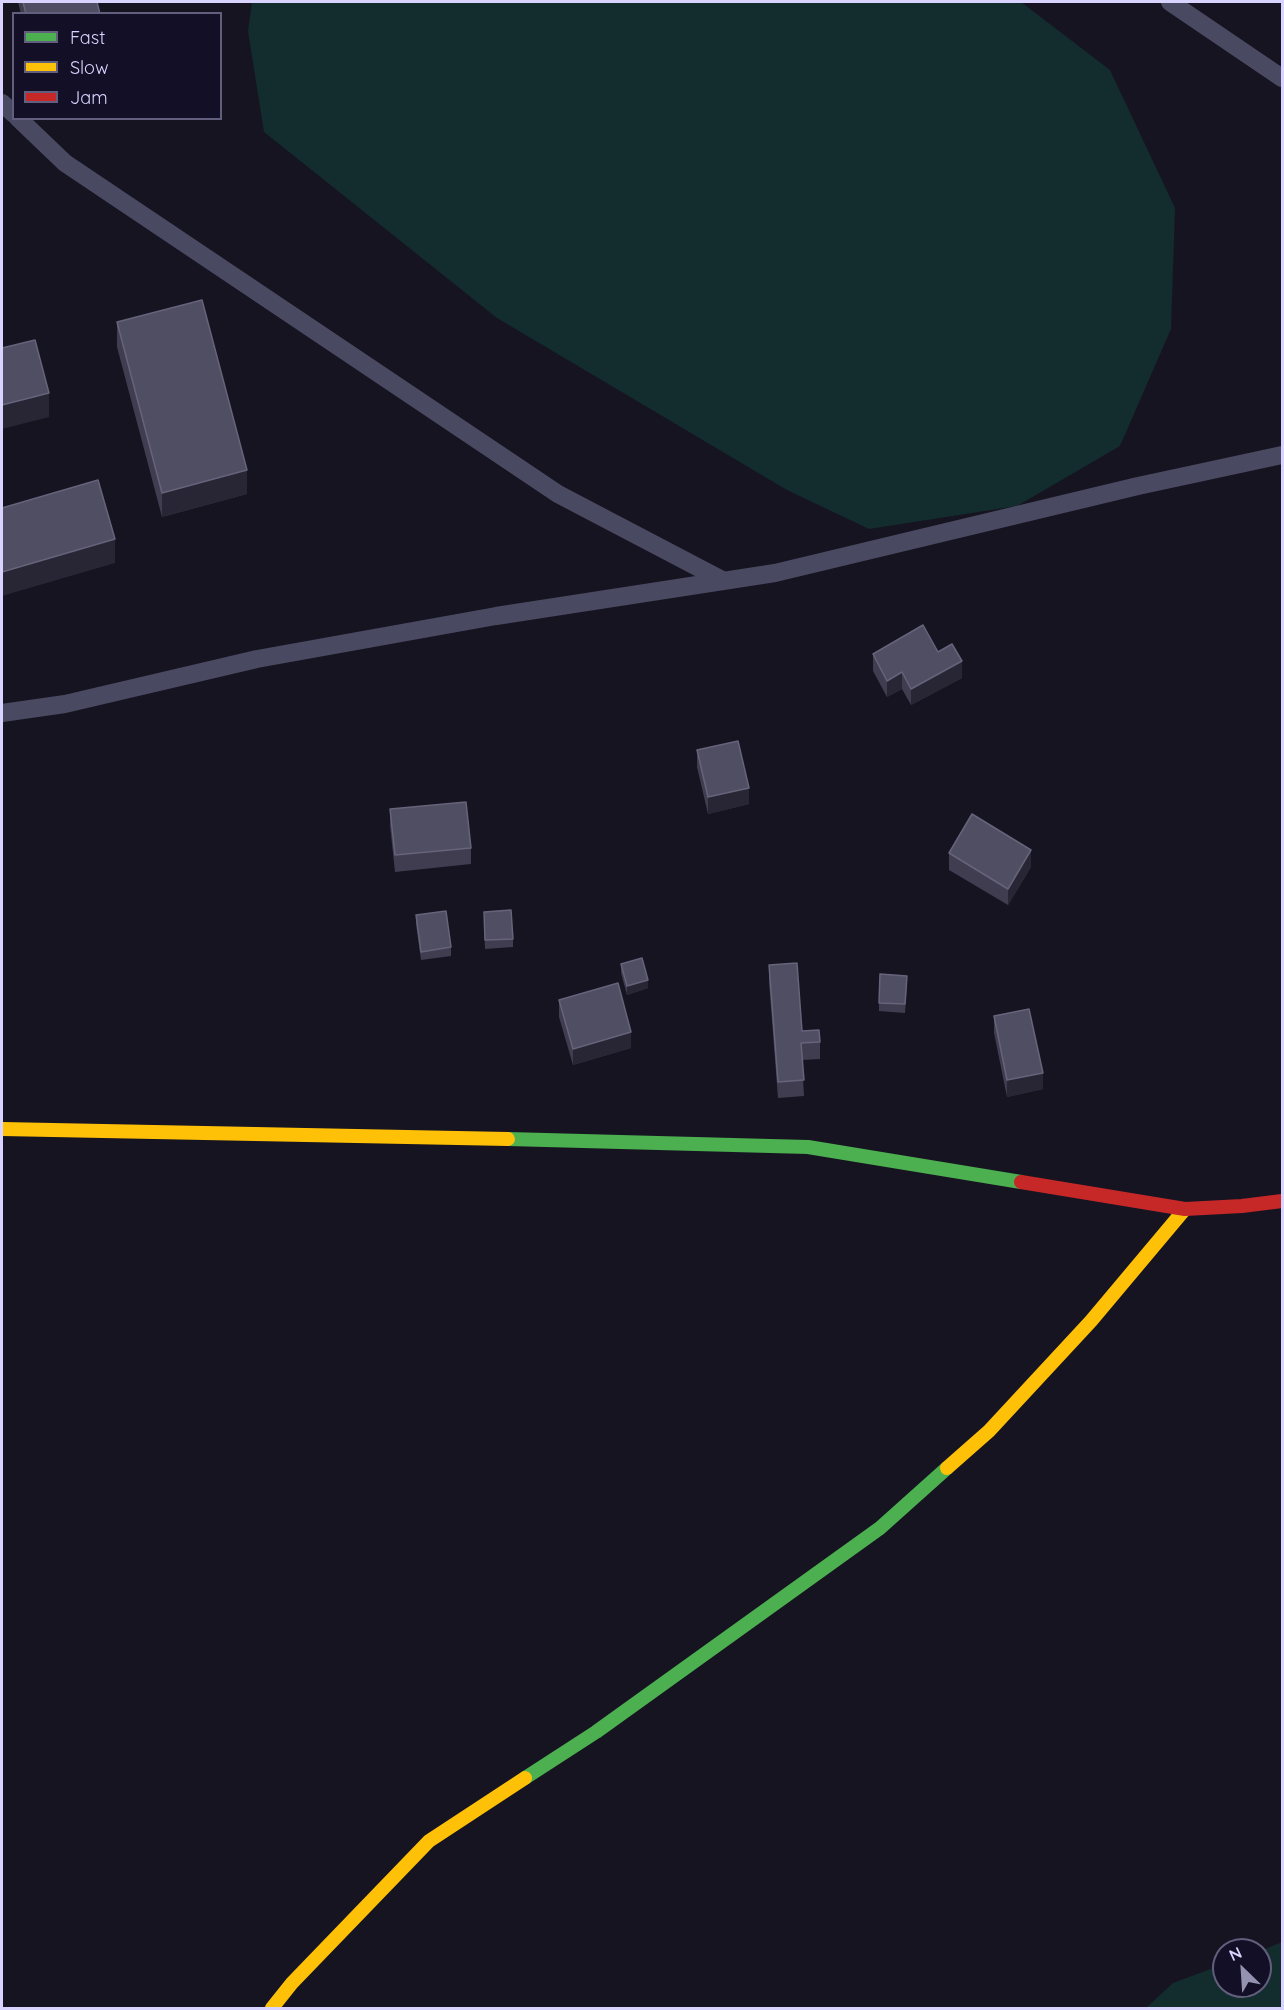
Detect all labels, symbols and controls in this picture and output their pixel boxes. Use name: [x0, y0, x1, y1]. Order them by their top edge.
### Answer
legend: [12, 12, 222, 120]
text: Fast: [70, 26, 105, 49]
text: Slow: [70, 56, 108, 79]
text: Jam: [70, 86, 108, 109]
north arrow: [1212, 1938, 1272, 1998]
text: N: [1226, 1942, 1245, 1965]

